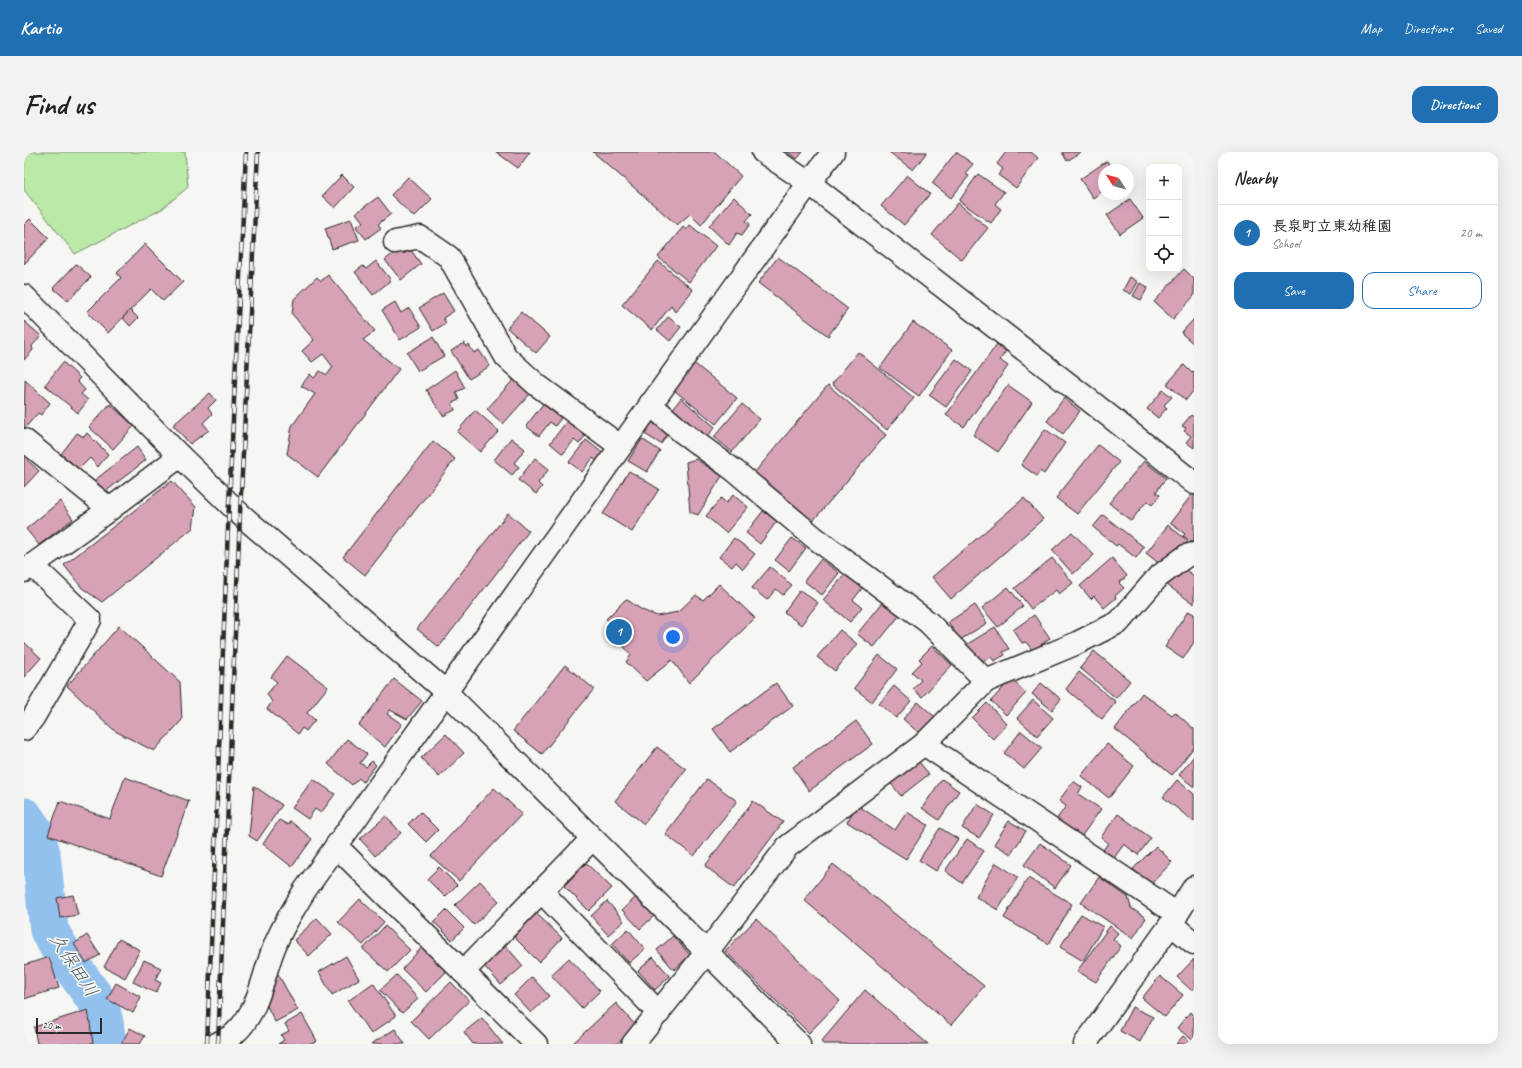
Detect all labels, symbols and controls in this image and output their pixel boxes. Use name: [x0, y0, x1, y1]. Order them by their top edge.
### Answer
text: Kartio: [20, 16, 61, 40]
text: Map: [1361, 20, 1382, 37]
text: Directions: [1404, 20, 1453, 37]
text: Saved: [1475, 20, 1502, 37]
button: Directions: [1412, 86, 1498, 123]
text: Find us: [24, 87, 94, 122]
north arrow: [1098, 164, 1134, 200]
map controls: [1146, 164, 1182, 272]
button: +: [1146, 164, 1182, 200]
text: Nearby: [1234, 168, 1277, 189]
button: −: [1146, 200, 1182, 236]
text: 長泉町立東幼稚園: [1272, 217, 1392, 236]
text: 1: [1244, 225, 1250, 241]
text: 20 m: [1460, 225, 1482, 241]
button: locate: [1146, 236, 1182, 272]
text: School: [1272, 236, 1300, 252]
button: Save: [1234, 272, 1354, 309]
button: Share: [1362, 272, 1482, 309]
pin: 1: [606, 617, 632, 647]
your location: [663, 627, 683, 647]
water label: 久保田川: [45, 929, 103, 1001]
scale bar: [36, 1016, 102, 1035]
text: 20 m: [42, 1018, 61, 1032]

